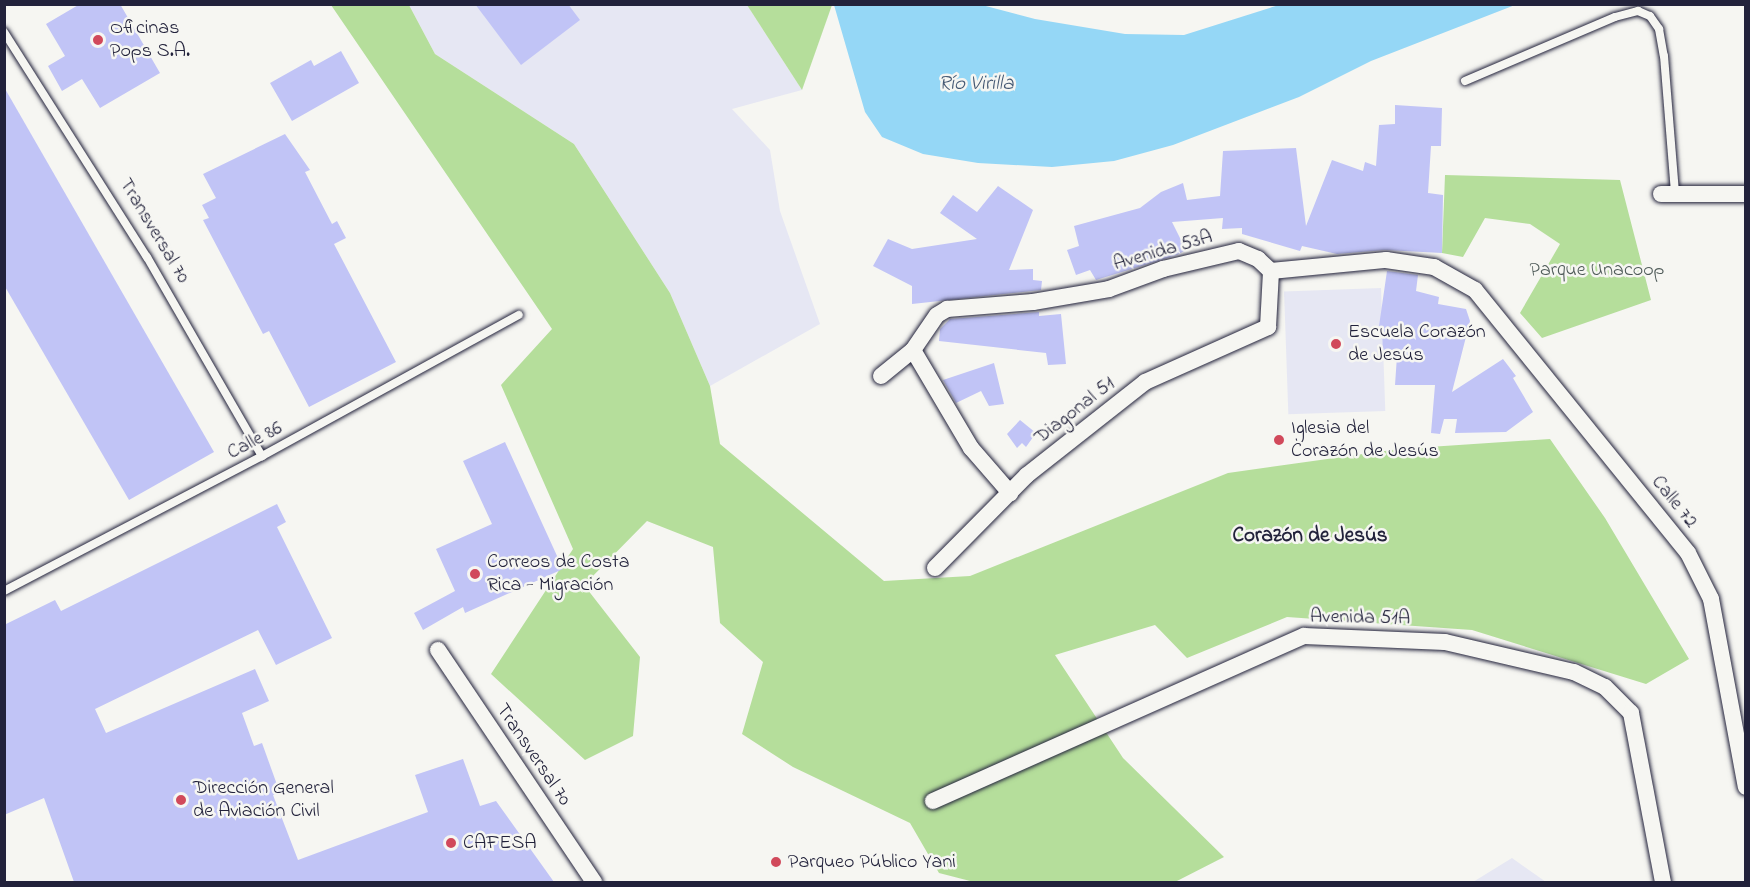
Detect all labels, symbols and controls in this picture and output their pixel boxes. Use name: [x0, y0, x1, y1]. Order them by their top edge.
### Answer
place label: Oficinas Pops S.A.: [110, 16, 190, 63]
marker: Oficinas Pops S.A.: [91, 33, 105, 47]
water label: Río Virilla: [939, 71, 1013, 97]
street label: Transversal 70: [113, 174, 195, 288]
street label: Avenida 53A: [1111, 225, 1215, 277]
park label: Parque Unacoop: [1530, 258, 1664, 282]
place label: Escuela Corazón de Jesús: [1348, 320, 1486, 367]
marker: Escuela Corazón de Jesús: [1329, 337, 1343, 351]
street label: Diagonal 51: [1030, 372, 1120, 450]
place label: Iglesia del Corazón de Jesús: [1291, 416, 1439, 463]
street label: Calle 86: [223, 417, 287, 465]
marker: Iglesia del Corazón de Jesús: [1272, 433, 1286, 447]
street label: Calle 72: [1646, 471, 1702, 533]
district label: Corazón de Jesús: [1232, 523, 1388, 549]
place label: Correos de Costa Rica - Migración: [487, 550, 630, 597]
marker: Correos de Costa Rica - Migración: [468, 567, 482, 581]
street label: Avenida 51A: [1310, 605, 1410, 631]
street label: Transversal 70: [490, 699, 576, 811]
place label: Dirección General de Aviación Civil: [193, 777, 334, 824]
marker: Dirección General de Aviación Civil: [174, 793, 188, 807]
place label: CAFESA: [463, 831, 537, 855]
marker: CAFESA: [444, 836, 458, 850]
place label: Parqueo Público Yani: [788, 850, 956, 874]
marker: Parqueo Público Yani: [769, 855, 783, 869]

